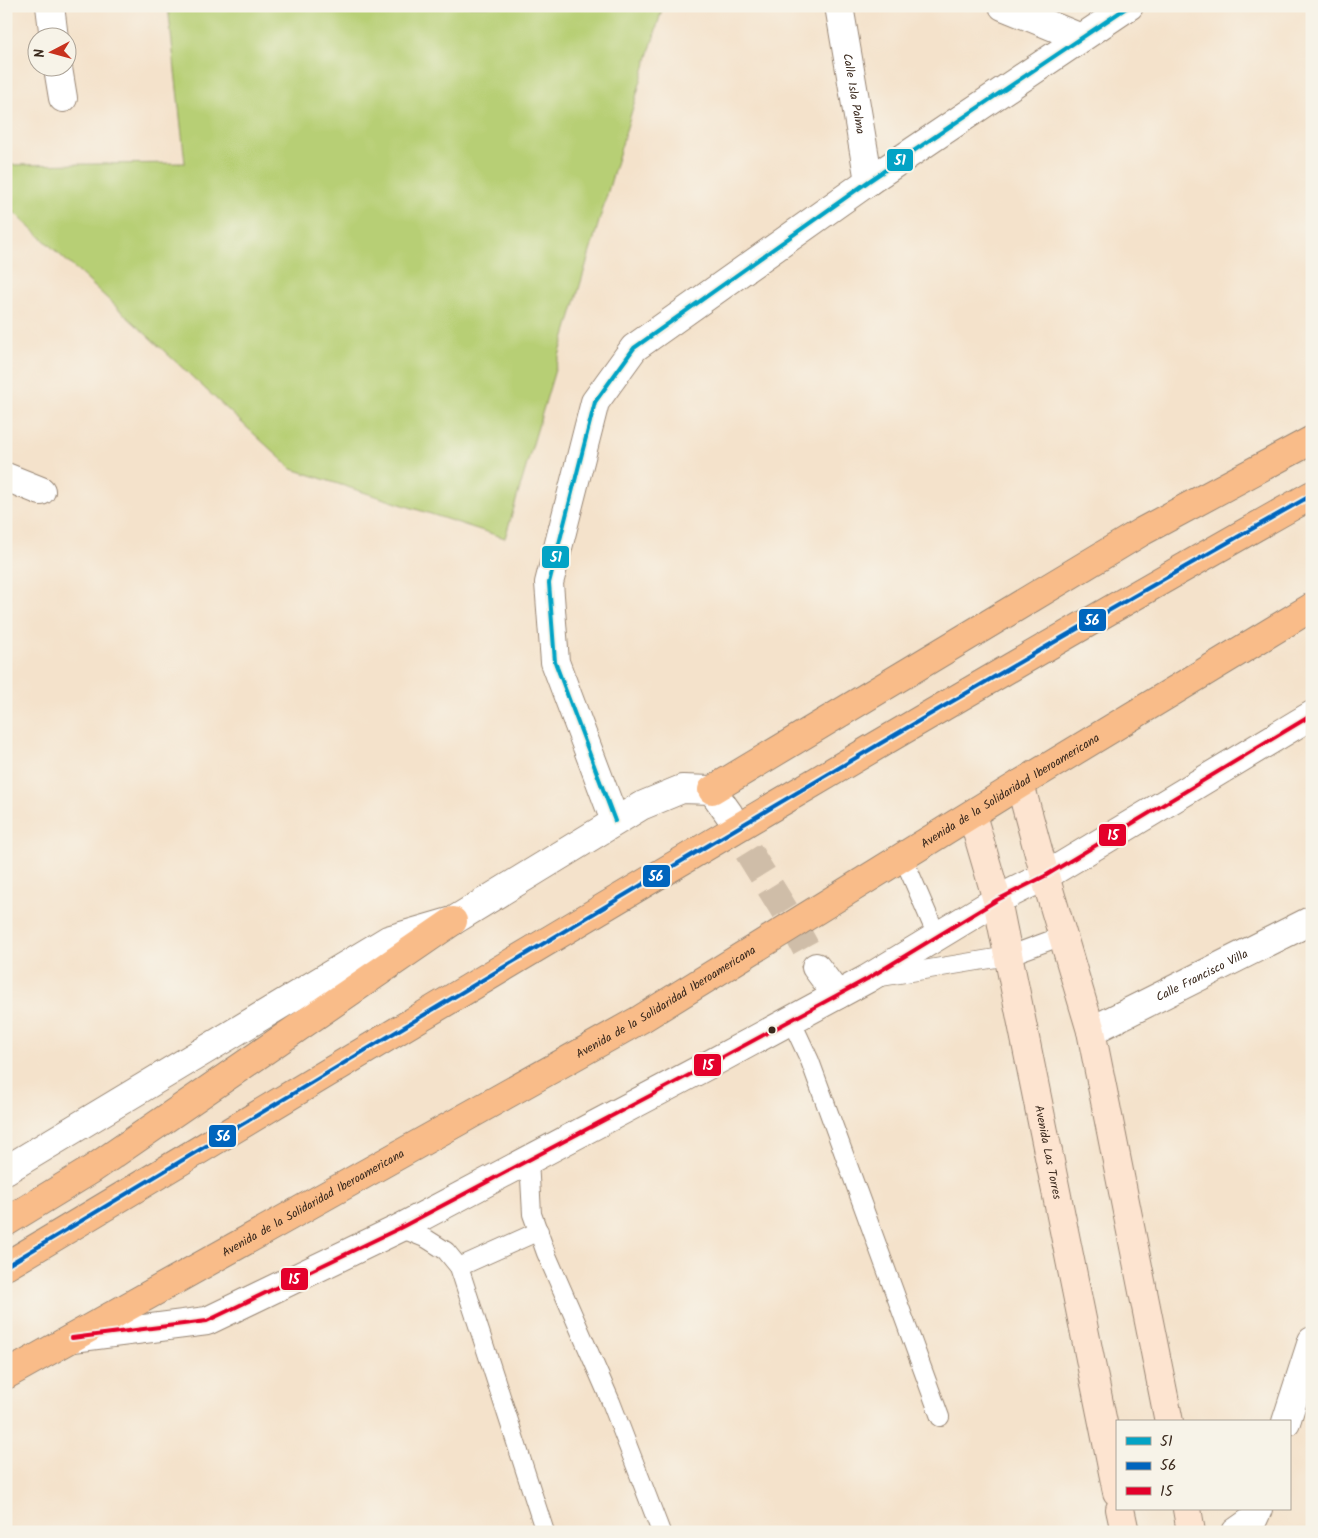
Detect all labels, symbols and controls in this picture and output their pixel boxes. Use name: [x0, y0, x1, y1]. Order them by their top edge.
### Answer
north arrow: [28, 28, 78, 78]
text: N: [29, 48, 51, 59]
street label: Calle Isla Palma: [837, 52, 870, 136]
line badge: 51: [886, 148, 914, 172]
text: 51: [893, 150, 906, 172]
line badge: 51: [541, 545, 570, 569]
text: 51: [549, 547, 562, 569]
line badge: 56: [1078, 608, 1107, 632]
text: 56: [1084, 610, 1100, 632]
street label: Avenida de la Solidaridad Iberoamericana: [917, 729, 1104, 853]
line badge: 15: [1098, 823, 1127, 847]
text: 15: [1107, 825, 1121, 847]
line badge: 56: [642, 864, 671, 888]
text: 56: [648, 866, 664, 888]
street label: Avenida de la Solidaridad Iberoamericana: [572, 941, 760, 1064]
street label: Calle Francisco Villa: [1153, 944, 1252, 1007]
unlabelled marker: [767, 1025, 777, 1035]
line badge: 15: [693, 1053, 722, 1077]
text: 15: [702, 1055, 716, 1077]
street label: Avenida Las Torres: [1029, 1103, 1066, 1201]
line badge: 56: [208, 1124, 237, 1148]
text: 56: [215, 1126, 231, 1148]
street label: Avenida de la Solidaridad Iberoamericana: [218, 1144, 409, 1262]
line badge: 15: [280, 1267, 309, 1291]
text: 15: [288, 1269, 302, 1291]
legend: [1116, 1420, 1290, 1510]
text: 51: [1160, 1430, 1173, 1454]
text: 56: [1160, 1454, 1176, 1478]
text: 15: [1160, 1480, 1174, 1504]

